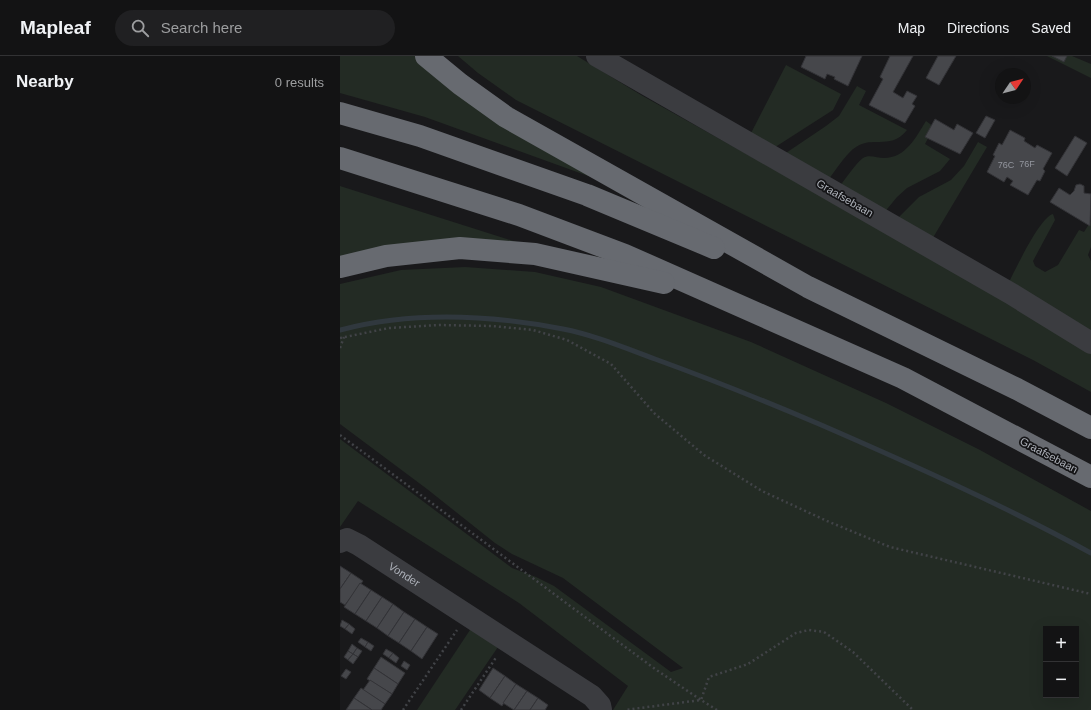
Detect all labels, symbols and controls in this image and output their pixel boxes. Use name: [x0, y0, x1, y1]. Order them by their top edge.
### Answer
search box: [115, 10, 395, 46]
text: Mapleaf: [20, 17, 91, 38]
icon: search: [129, 17, 151, 39]
text: Search here: [161, 19, 242, 36]
text: Map: [898, 20, 925, 36]
text: Directions: [947, 20, 1009, 36]
text: Saved: [1031, 20, 1071, 36]
north arrow: [995, 68, 1031, 104]
text: Nearby: [16, 72, 74, 91]
text: 0 results: [275, 75, 324, 90]
house number: 76F: [1019, 159, 1035, 169]
house number: 76C: [998, 160, 1015, 170]
street label: Graafsebaan: [814, 177, 876, 219]
street label: Graafsebaan: [1018, 435, 1080, 475]
street label: Vonder: [386, 560, 422, 589]
map controls: [1043, 626, 1079, 698]
button: +: [1043, 626, 1079, 662]
button: −: [1043, 662, 1079, 698]

